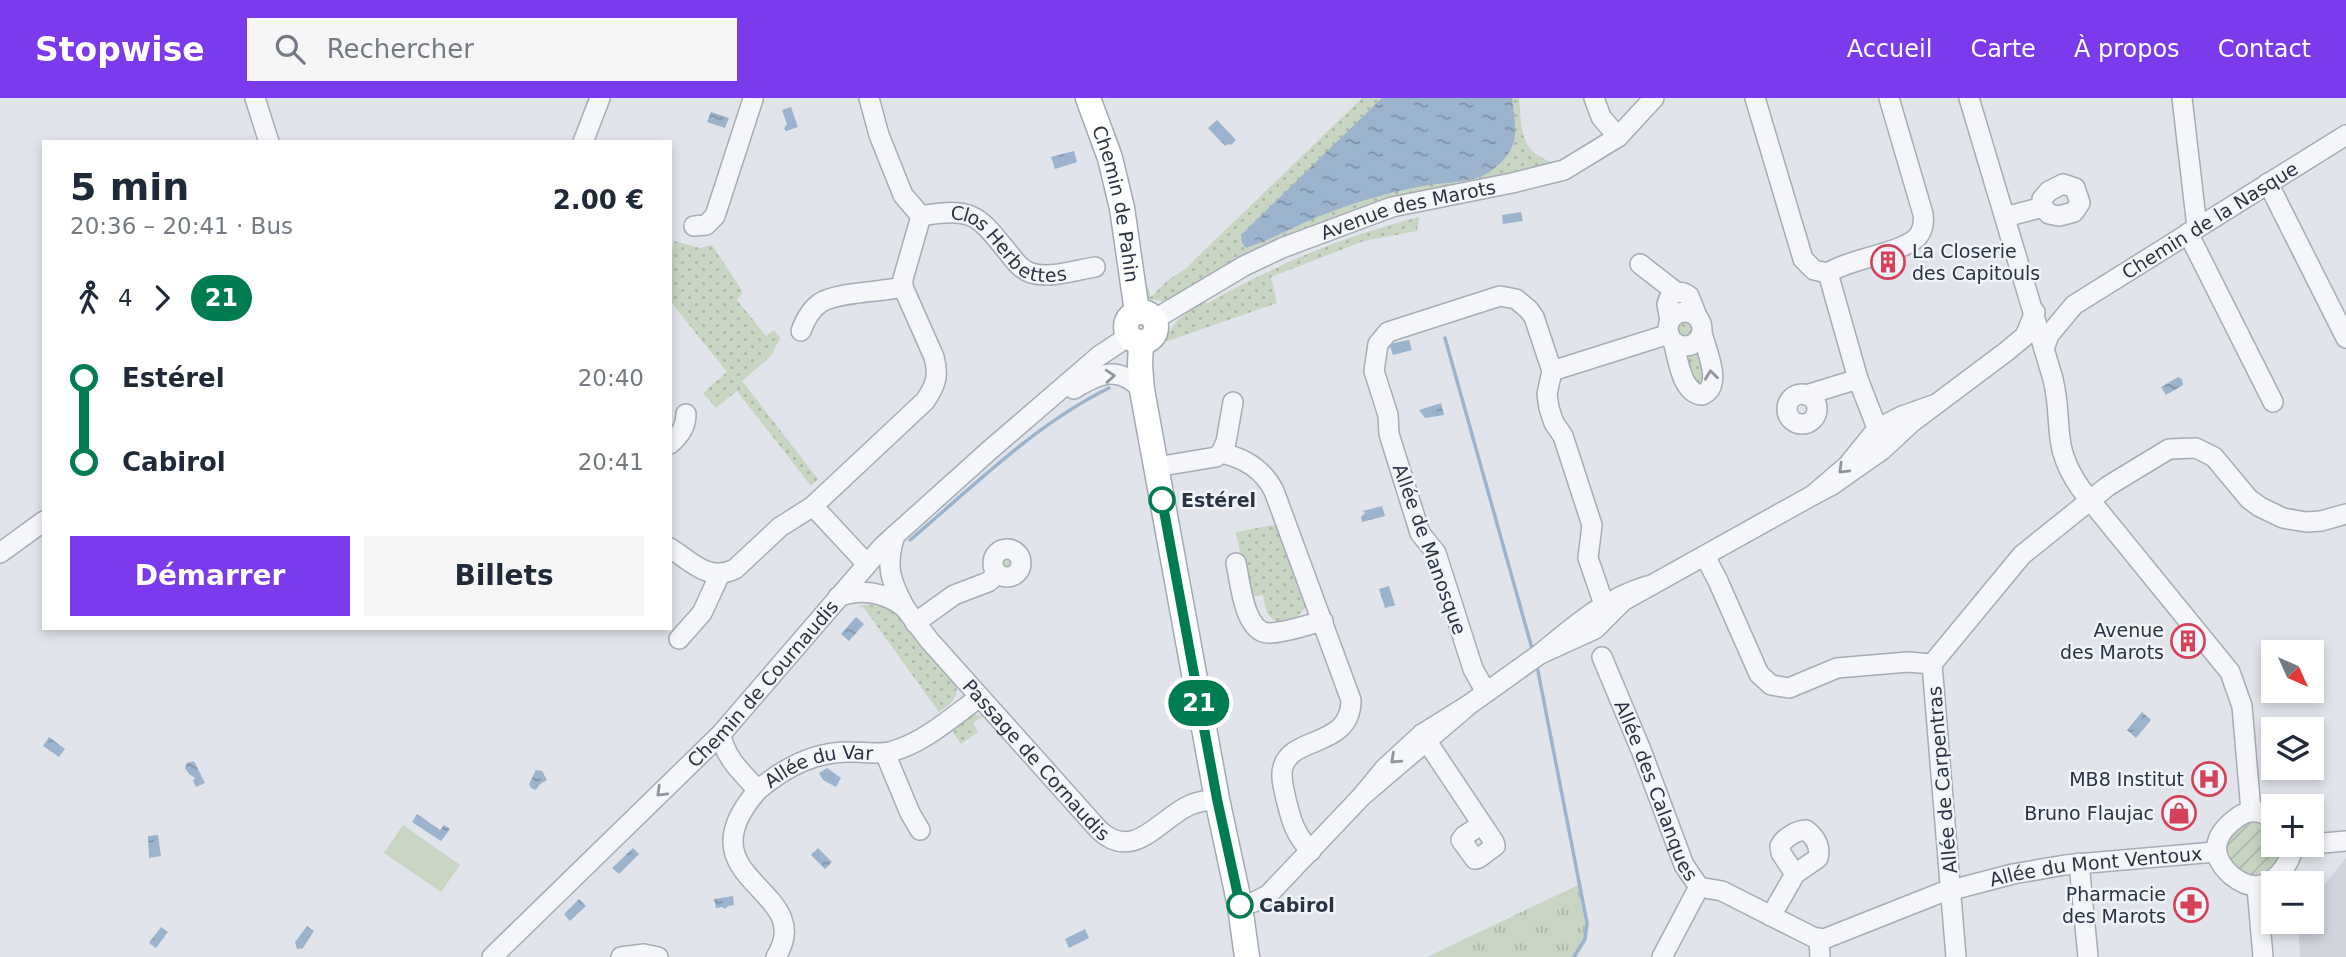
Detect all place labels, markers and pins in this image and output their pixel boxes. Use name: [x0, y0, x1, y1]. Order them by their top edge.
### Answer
place label: La Closerie des Capitouls: [1912, 240, 2040, 284]
building icon: La Closerie des Capitouls: [1869, 243, 1907, 281]
marker: Estérel: [1149, 487, 1175, 513]
place label: Estérel: [1181, 489, 1256, 511]
place label: Avenue des Marots: [2060, 619, 2164, 663]
building icon: Avenue des Marots: [2169, 622, 2207, 660]
hospital icon: MB8 Institut: [2190, 760, 2228, 798]
place label: MB8 Institut: [2069, 768, 2184, 790]
shop icon: Bruno Flaujac: [2160, 794, 2198, 832]
place label: Bruno Flaujac: [2024, 802, 2154, 824]
place label: Pharmacie des Marots: [2062, 883, 2166, 927]
pharmacy icon: Pharmacie des Marots: [2172, 886, 2210, 924]
marker: Cabirol: [1227, 892, 1253, 918]
place label: Cabirol: [1259, 894, 1335, 916]

